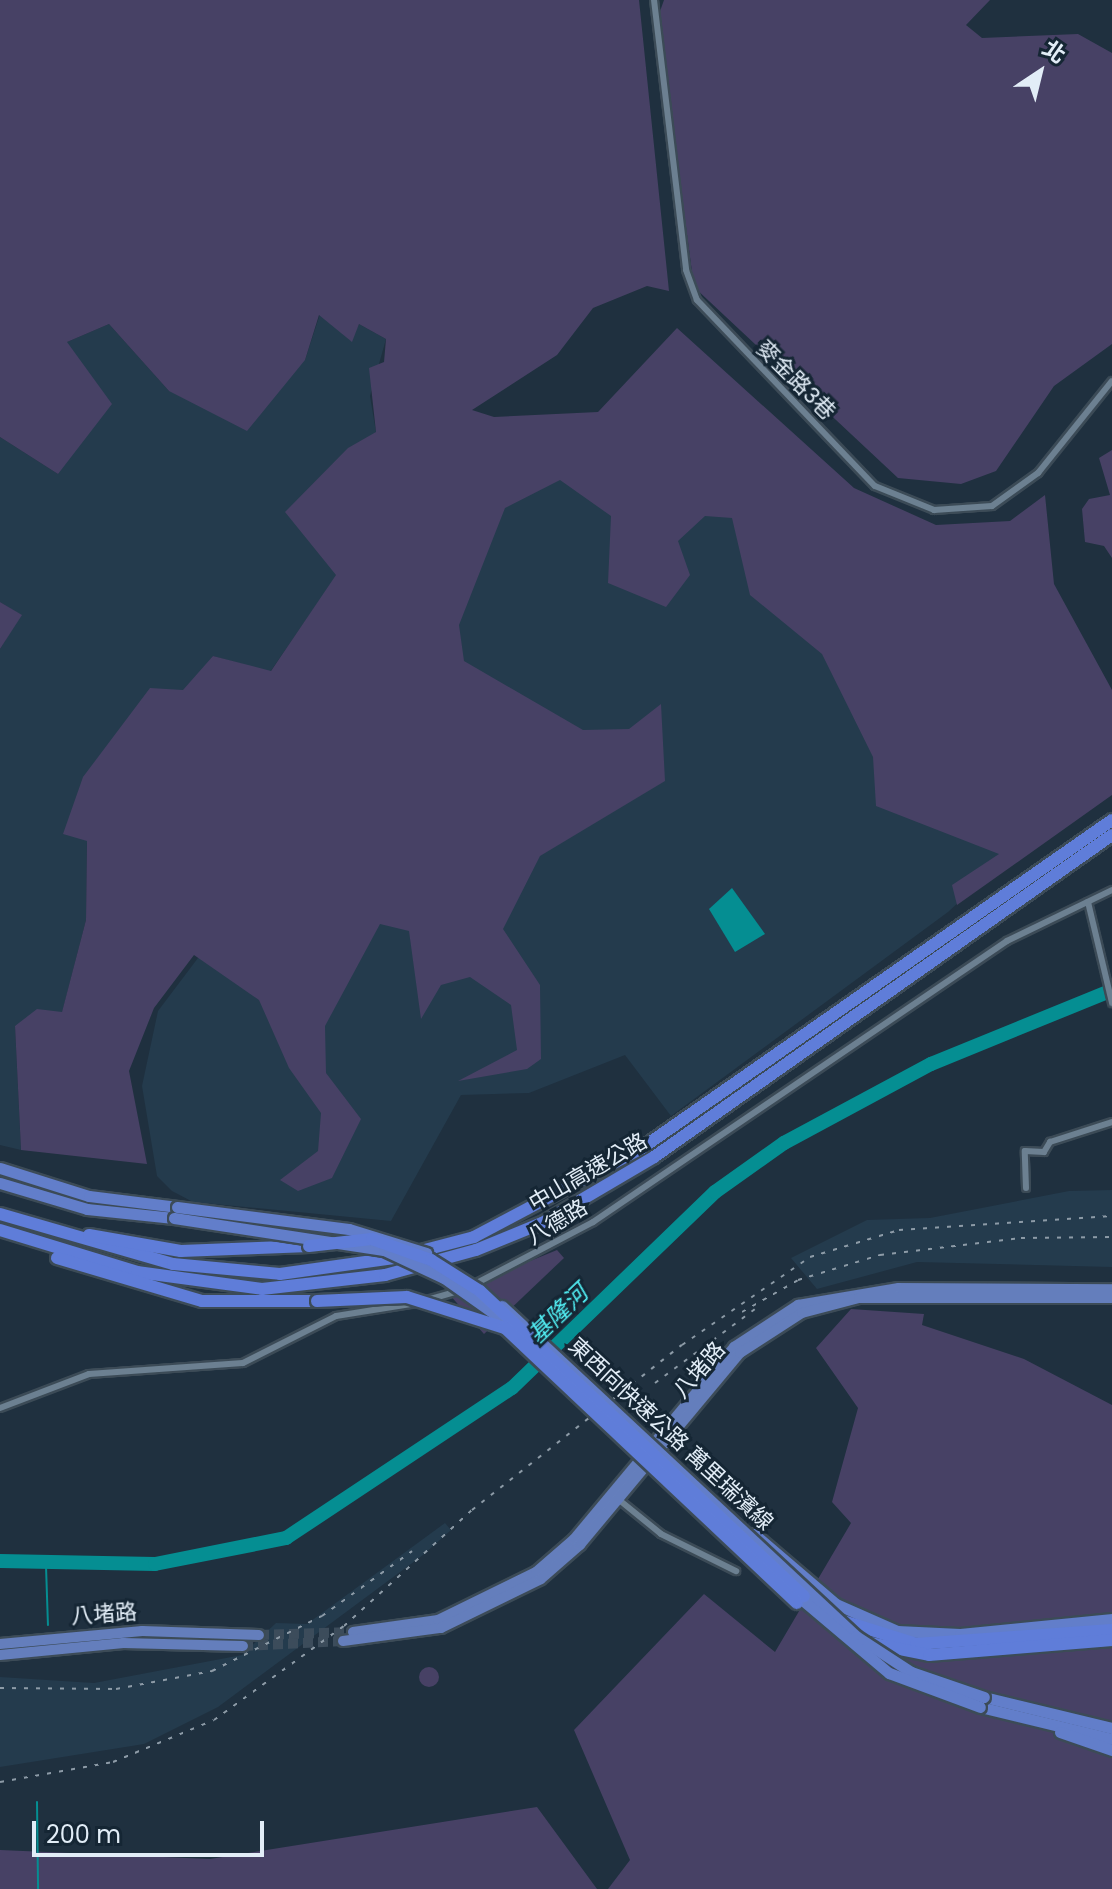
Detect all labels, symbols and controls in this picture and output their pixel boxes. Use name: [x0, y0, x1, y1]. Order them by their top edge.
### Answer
north arrow: [1000, 32, 1080, 112]
text: 北: [1036, 33, 1072, 71]
street label: 麥金路3巷: [751, 335, 841, 425]
street label: 中山高速公路: [524, 1128, 652, 1216]
street label: 八德路: [522, 1194, 592, 1250]
water label: 基隆河: [522, 1279, 594, 1349]
street label: 東西向快速公路 萬里瑞濱線: [563, 1332, 779, 1536]
street label: 八堵路: [667, 1336, 731, 1404]
street label: 八堵路: [70, 1599, 138, 1629]
scale bar: [36, 1805, 268, 1855]
text: 200 m: [46, 1818, 121, 1851]

